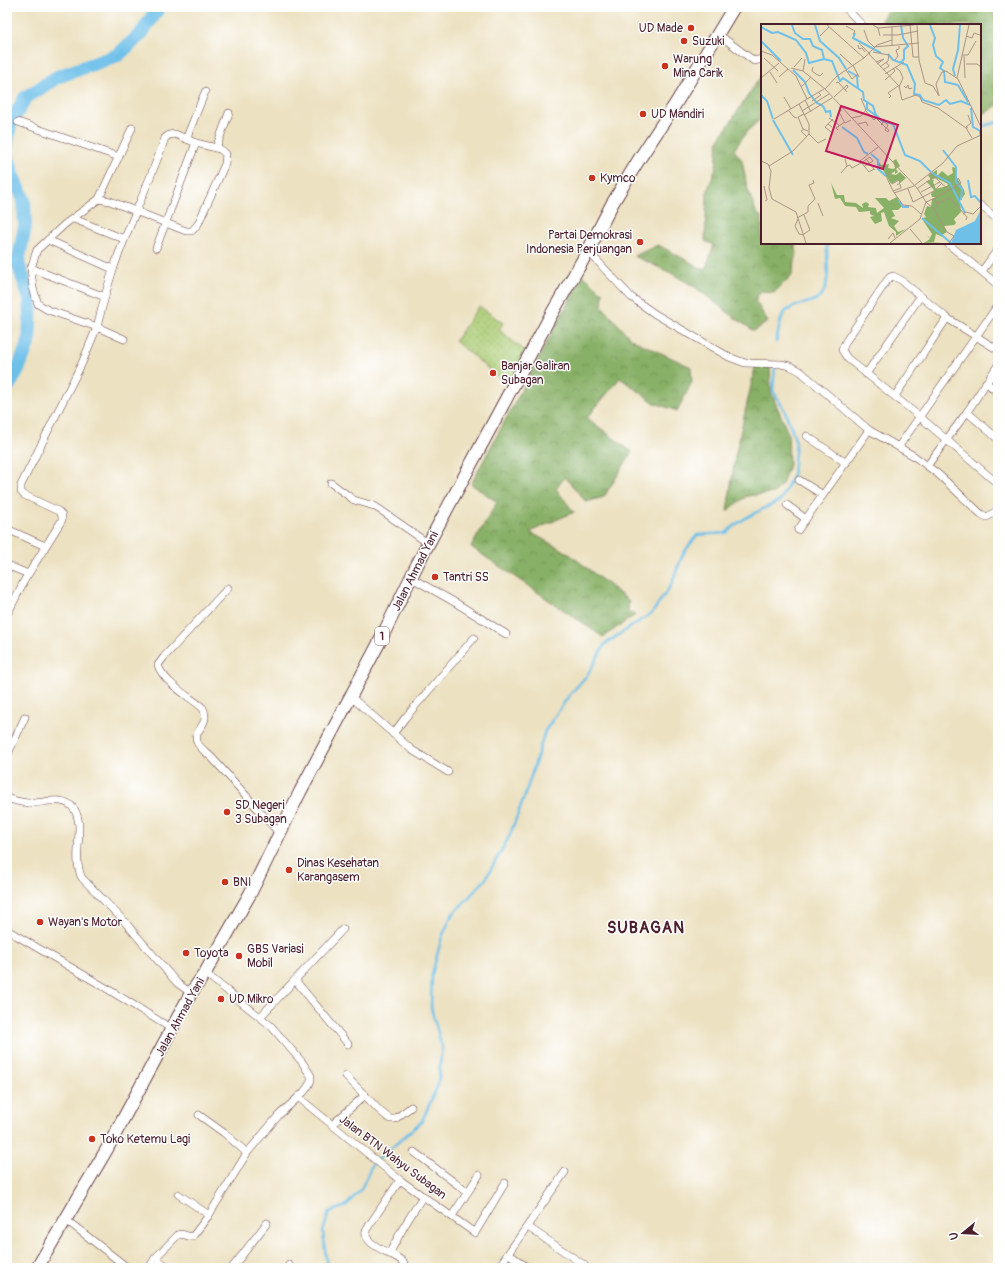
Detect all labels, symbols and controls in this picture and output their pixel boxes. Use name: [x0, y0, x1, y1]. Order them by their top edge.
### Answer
place label: UD Made: [639, 21, 683, 36]
marker: UD Made: [686, 23, 696, 33]
inset map: [761, 24, 981, 244]
place label: Suzuki: [692, 34, 724, 49]
marker: Suzuki: [679, 36, 689, 46]
place label: Warung Mina Carik: [673, 52, 723, 81]
marker: Warung Mina Carik: [660, 61, 670, 71]
place label: UD Mandiri: [651, 107, 704, 122]
marker: UD Mandiri: [638, 109, 648, 119]
place label: Kymco: [600, 171, 636, 186]
marker: Kymco: [587, 173, 597, 183]
place label: Partai Demokrasi Indonesia Perjuangan: [526, 228, 632, 257]
marker: Partai Demokrasi Indonesia Perjuangan: [635, 237, 645, 247]
place label: Banjar Galiran Subagan: [501, 359, 570, 388]
marker: Banjar Galiran Subagan: [488, 368, 498, 378]
street label: Jalan Ahmad Yani: [389, 529, 442, 614]
place label: Tantri SS: [443, 570, 489, 585]
marker: Tantri SS: [430, 572, 440, 582]
road number: 1: [375, 627, 389, 645]
place label: SD Negeri 3 Subagan: [235, 798, 287, 827]
marker: SD Negeri 3 Subagan: [222, 807, 232, 817]
place label: Dinas Kesehatan Karangasem: [297, 856, 379, 885]
marker: Dinas Kesehatan Karangasem: [284, 865, 294, 875]
place label: BNI: [233, 875, 251, 890]
marker: BNI: [220, 877, 230, 887]
place label: Wayan's Motor: [48, 915, 123, 930]
marker: Wayan's Motor: [35, 917, 45, 927]
district label: SUBAGAN: [607, 918, 685, 938]
place label: GBS Variasi Mobil: [247, 942, 304, 971]
place label: Toyota: [194, 946, 229, 961]
marker: Toyota: [181, 948, 191, 958]
marker: GBS Variasi Mobil: [234, 951, 244, 961]
street label: Jalan Ahmad Yani: [153, 975, 208, 1059]
place label: UD Mikro: [229, 992, 274, 1007]
marker: UD Mikro: [216, 994, 226, 1004]
street label: Jalan BTN Wahyu Subagan: [336, 1112, 450, 1203]
place label: Toko Ketemu Lagi: [100, 1132, 190, 1147]
marker: Toko Ketemu Lagi: [87, 1134, 97, 1144]
north arrow: [943, 1213, 983, 1253]
text: U: [947, 1230, 961, 1241]

